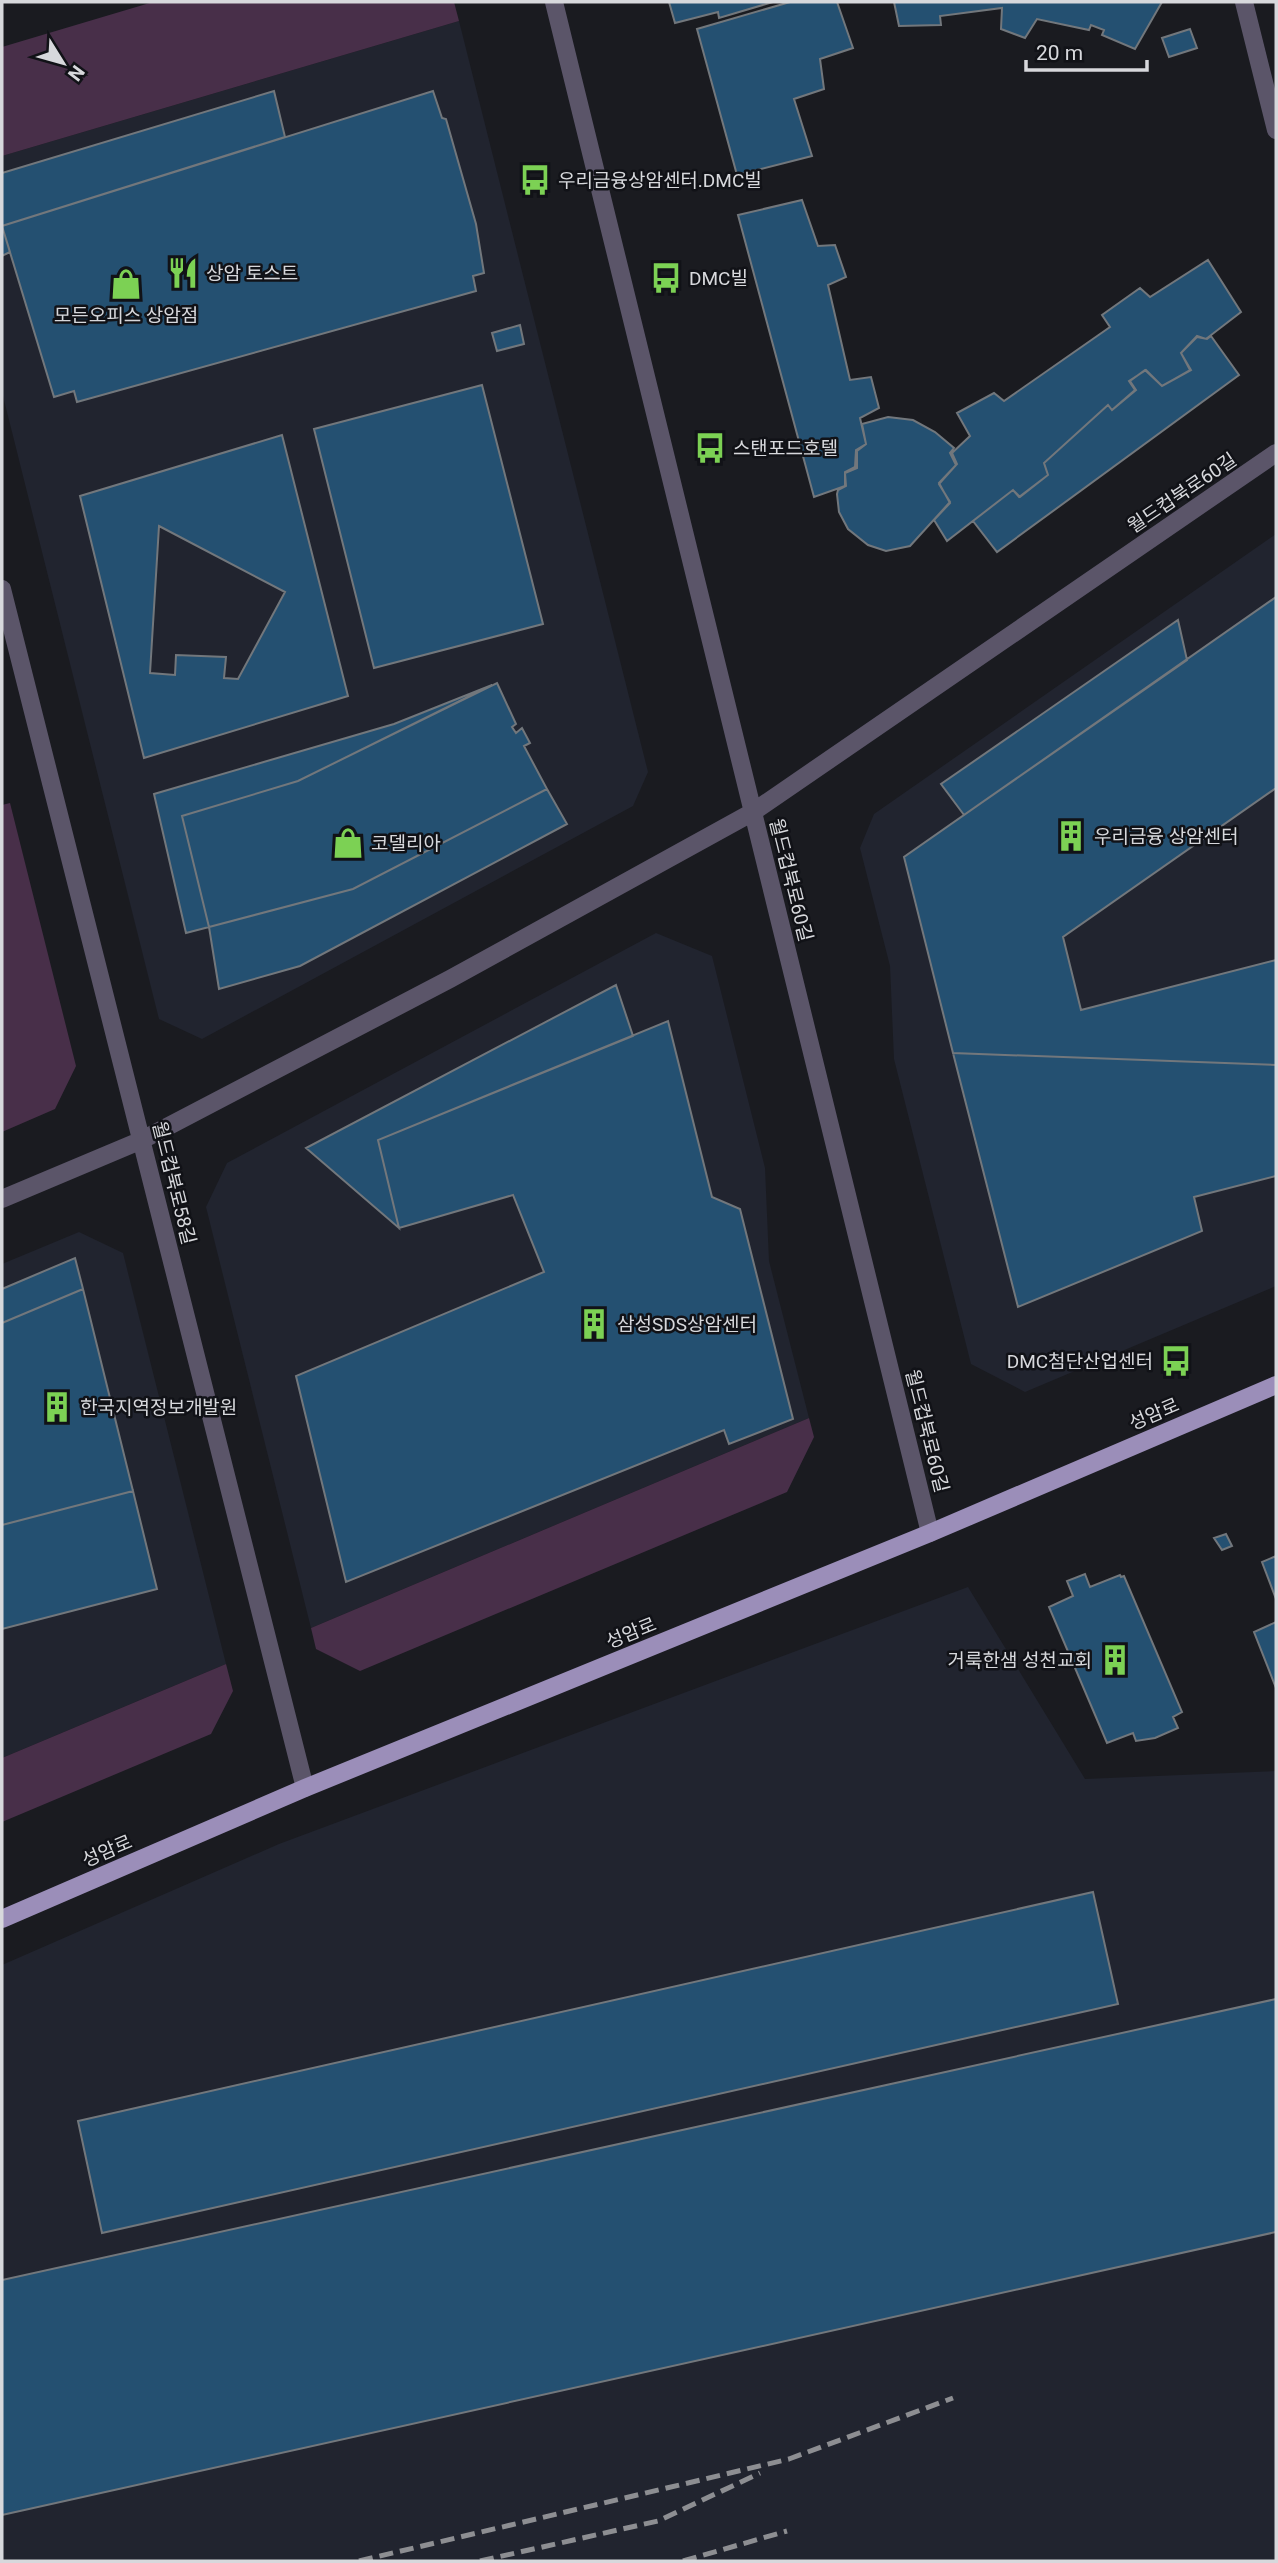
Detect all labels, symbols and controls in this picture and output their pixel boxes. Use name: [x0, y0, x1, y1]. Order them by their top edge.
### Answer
north arrow: [28, 28, 98, 98]
scale bar: [1026, 28, 1147, 72]
text: 20 m: [1036, 41, 1083, 65]
text: N: [63, 61, 89, 85]
bus stop icon: 우리금융상암센터.DMC빌: [518, 163, 552, 197]
place label: 우리금융상암센터.DMC빌: [558, 169, 762, 192]
restaurant icon: 상암 토스트: [166, 256, 200, 290]
bus stop icon: DMC빌: [649, 261, 683, 295]
place label: 상암 토스트: [206, 262, 298, 285]
shop icon: 모든오피스 상암점: [109, 267, 143, 301]
place label: DMC빌: [689, 267, 748, 290]
place label: 모든오피스 상암점: [54, 304, 198, 327]
bus stop icon: 스탠포드호텔: [693, 431, 727, 465]
place label: 스탠포드호텔: [733, 437, 838, 460]
street label: 월드컵북로60길: [1123, 448, 1241, 538]
street label: 월드컵북로60길: [765, 816, 817, 944]
building icon: 우리금융 상암센터: [1054, 819, 1088, 853]
place label: 우리금융 상암센터: [1094, 825, 1239, 848]
shop icon: 코델리아: [331, 826, 365, 860]
place label: 코델리아: [371, 832, 441, 855]
street label: 월드컵북로58길: [148, 1119, 200, 1247]
building icon: 삼성SDS상암센터: [577, 1307, 611, 1341]
place label: 삼성SDS상암센터: [617, 1313, 757, 1336]
bus stop icon: DMC첨단산업센터: [1159, 1344, 1193, 1378]
place label: DMC첨단산업센터: [1007, 1350, 1153, 1373]
street label: 월드컵북로60길: [901, 1367, 953, 1495]
building icon: 한국지역정보개발원: [40, 1390, 74, 1424]
street label: 성암로: [1125, 1393, 1183, 1435]
place label: 한국지역정보개발원: [80, 1396, 237, 1419]
street label: 성암로: [602, 1613, 660, 1653]
building icon: 거룩한샘 성천교회: [1098, 1643, 1132, 1677]
place label: 거룩한샘 성천교회: [947, 1649, 1092, 1672]
street label: 성암로: [78, 1830, 136, 1872]

